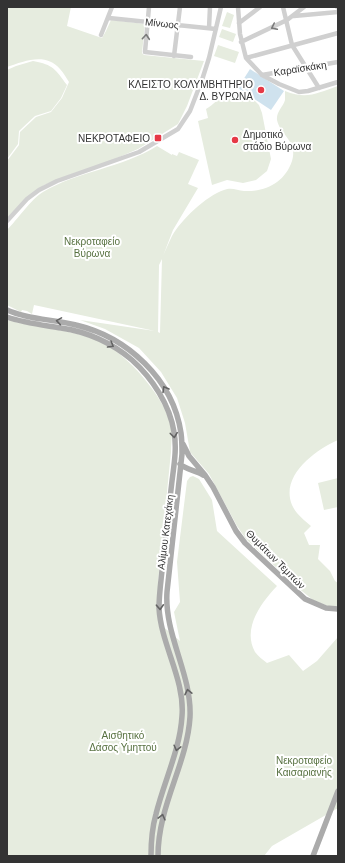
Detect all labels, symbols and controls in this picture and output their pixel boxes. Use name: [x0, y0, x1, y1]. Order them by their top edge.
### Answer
street label: Μίνωος: [145, 16, 179, 31]
one-way arrow: [270, 22, 278, 30]
one-way arrow: [141, 34, 150, 40]
street label: Καραϊσκάκη: [273, 59, 327, 78]
place label: ΚΛΕΙΣΤΟ ΚΟΛΥΜΒΗΤΗΡΙΟ Δ. ΒΥΡΩΝΑ: [128, 79, 253, 102]
marker: ΚΛΕΙΣΤΟ ΚΟΛΥΜΒΗΤΗΡΙΟ Δ. ΒΥΡΩΝΑ: [256, 85, 266, 95]
place label: Δημοτικό στάδιο Βύρωνα: [243, 129, 312, 152]
place label: ΝΕΚΡΟΤΑΦΕΙΟ: [78, 133, 150, 144]
marker: ΝΕΚΡΟΤΑΦΕΙΟ: [153, 133, 163, 143]
marker: Δημοτικό στάδιο Βύρωνα: [230, 135, 240, 145]
park label: Νεκροταφείο Βύρωνα: [64, 236, 120, 259]
one-way arrow: [56, 317, 62, 326]
one-way arrow: [107, 341, 114, 348]
one-way arrow: [162, 386, 169, 393]
one-way arrow: [169, 432, 178, 438]
street label: Αλίμου Κατεχάκη: [155, 494, 176, 570]
street label: Θυμάτων Τεμπών: [244, 528, 307, 591]
one-way arrow: [155, 604, 164, 610]
one-way arrow: [184, 688, 192, 695]
park label: Αισθητικό Δάσος Υμηττού: [89, 730, 157, 753]
one-way arrow: [173, 745, 181, 751]
park label: Νεκροταφείο Καισαριανής: [276, 755, 332, 778]
one-way arrow: [157, 814, 166, 821]

